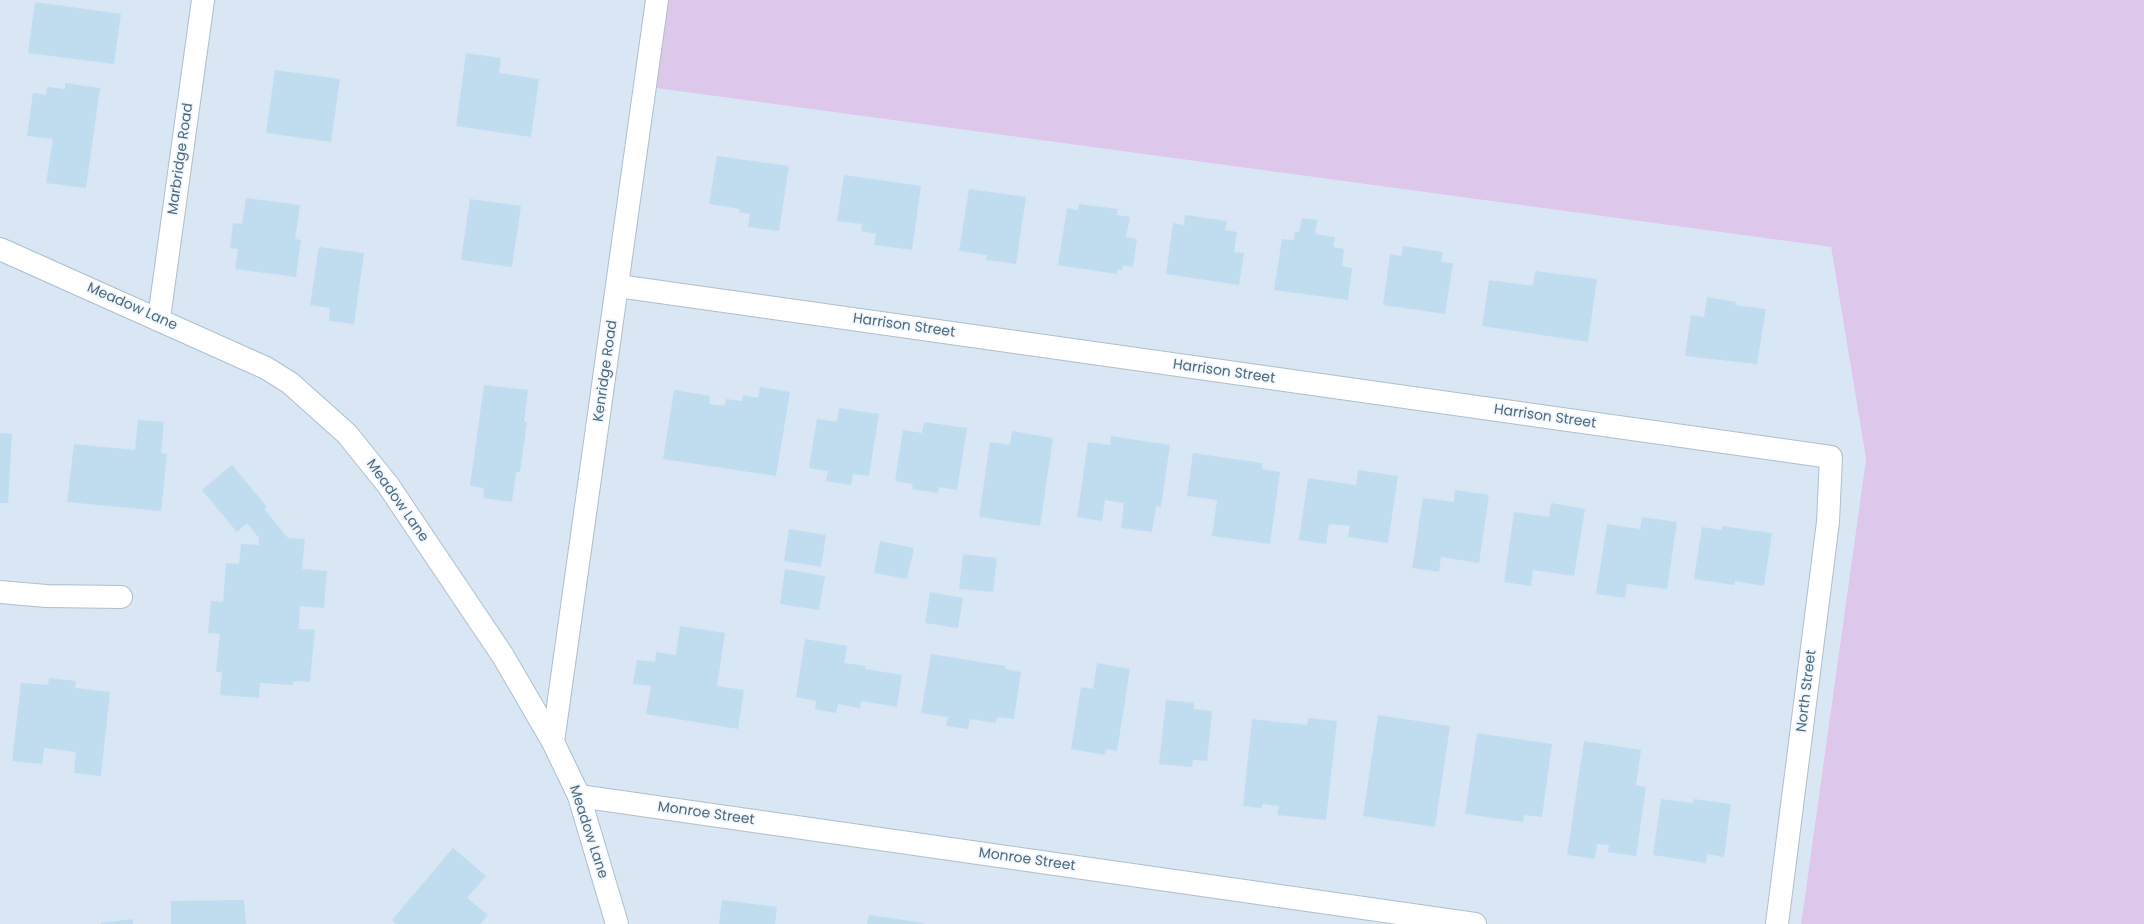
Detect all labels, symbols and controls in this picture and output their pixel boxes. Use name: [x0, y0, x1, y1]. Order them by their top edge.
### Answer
street label: Marbridge Road: [165, 102, 197, 216]
street label: Meadow Lane: [84, 280, 180, 334]
street label: Harrison Street: [852, 311, 956, 341]
street label: Kenridge Road: [591, 319, 621, 423]
street label: Harrison Street: [1172, 357, 1276, 387]
street label: Harrison Street: [1493, 402, 1597, 432]
street label: Meadow Lane: [362, 456, 432, 546]
street label: North Street: [1794, 649, 1820, 733]
street label: Meadow Lane: [565, 783, 611, 881]
street label: Monroe Street: [657, 799, 755, 829]
street label: Monroe Street: [978, 845, 1076, 875]

